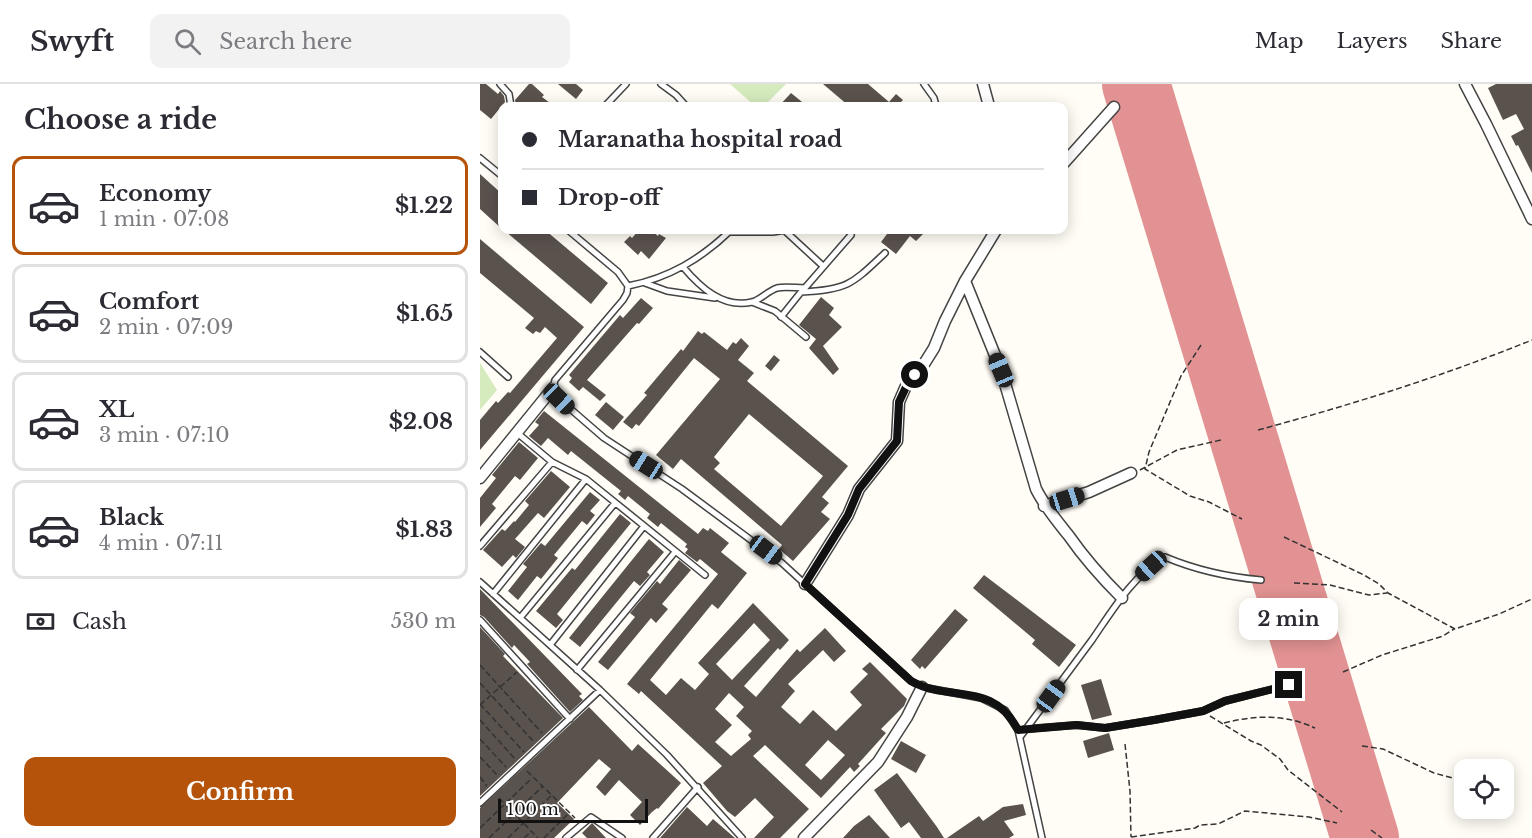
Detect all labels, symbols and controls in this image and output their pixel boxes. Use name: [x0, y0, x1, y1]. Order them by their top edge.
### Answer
search box: [150, 14, 570, 68]
text: Swyft: [30, 24, 114, 59]
icon: search: [171, 25, 204, 58]
text: Search here: [219, 28, 352, 55]
text: Map: [1255, 28, 1304, 54]
text: Layers: [1337, 28, 1408, 54]
text: Share: [1441, 28, 1502, 54]
text: Choose a ride: [24, 103, 217, 136]
text: Maranatha hospital road: [558, 126, 842, 153]
icon: car: [27, 179, 81, 233]
text: Economy: [99, 180, 211, 207]
text: Drop-off: [558, 184, 660, 211]
text: $1.22: [395, 192, 453, 219]
text: 1 min · 07:08: [99, 207, 229, 231]
icon: car: [27, 287, 81, 341]
text: Comfort: [99, 288, 199, 315]
text: $1.65: [396, 300, 453, 327]
text: 2 min · 07:09: [99, 315, 233, 339]
car: [986, 350, 1016, 390]
route start: [901, 361, 928, 388]
car: [540, 380, 578, 418]
icon: car: [27, 395, 81, 449]
text: XL: [99, 396, 134, 423]
text: $2.08: [389, 408, 453, 435]
text: 3 min · 07:10: [99, 423, 230, 447]
car: [626, 448, 666, 482]
car: [1047, 485, 1087, 513]
icon: car: [27, 503, 81, 557]
text: Black: [99, 504, 164, 531]
text: $1.83: [396, 516, 453, 543]
text: 4 min · 07:11: [99, 531, 224, 555]
car: [746, 532, 786, 568]
car: [1132, 547, 1170, 585]
callout: 2 min: [1240, 598, 1338, 640]
icon: cash: [24, 605, 57, 638]
text: 2 min: [1257, 607, 1320, 631]
text: Cash: [72, 608, 127, 635]
text: 530 m: [391, 609, 456, 633]
route end: [1275, 671, 1302, 698]
car: [1033, 676, 1069, 716]
button: Confirm: [24, 757, 456, 826]
map controls: [1454, 759, 1514, 819]
button: locate: [1454, 759, 1514, 819]
scale bar: [498, 796, 648, 824]
text: 100 m: [507, 799, 559, 819]

